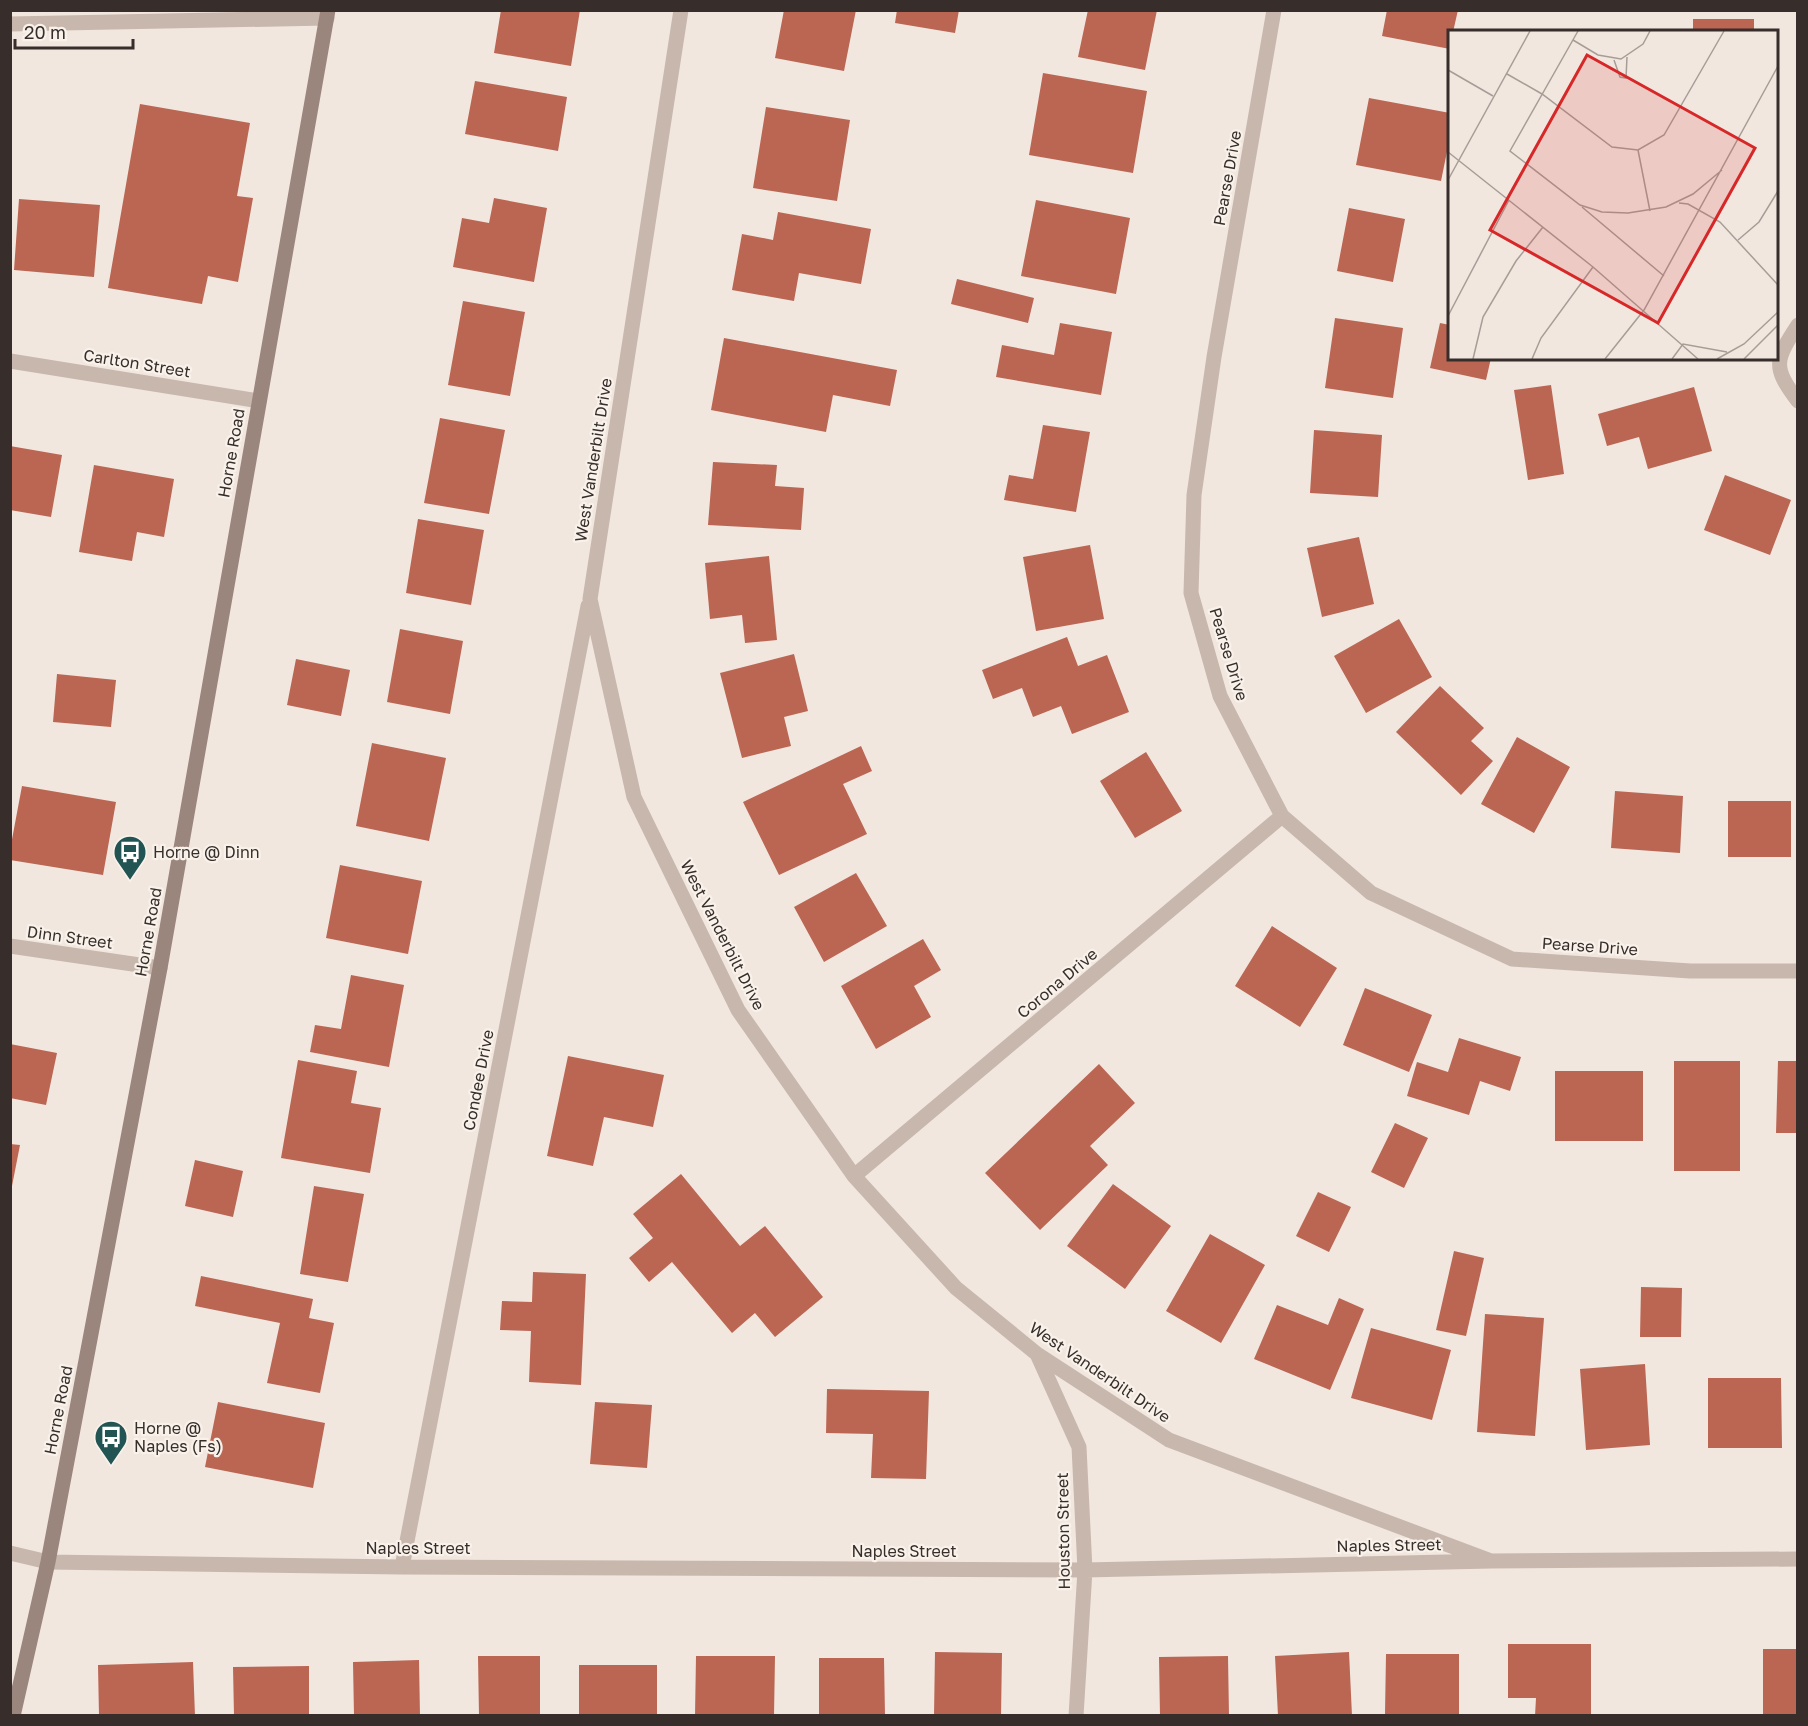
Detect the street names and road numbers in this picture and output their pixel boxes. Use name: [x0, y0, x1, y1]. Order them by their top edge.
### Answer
street label: Pearse Drive: [1209, 129, 1245, 227]
street label: Carlton Street: [82, 345, 192, 381]
street label: West Vanderbilt Drive: [570, 377, 616, 543]
street label: Horne Road: [213, 407, 249, 499]
street label: Pearse Drive: [1205, 605, 1253, 703]
street label: West Vanderbilt Drive: [676, 857, 770, 1013]
street label: Horne Road: [130, 886, 166, 978]
street label: Dinn Street: [26, 921, 114, 953]
street label: Pearse Drive: [1541, 933, 1639, 959]
street label: Corona Drive: [1013, 944, 1101, 1022]
street label: Condee Drive: [458, 1028, 498, 1132]
street label: West Vanderbilt Drive: [1026, 1317, 1174, 1427]
street label: Horne Road: [40, 1364, 76, 1456]
street label: Houston Street: [1052, 1472, 1074, 1590]
street label: Naples Street: [1336, 1534, 1442, 1556]
street label: Naples Street: [365, 1538, 471, 1558]
street label: Naples Street: [851, 1541, 957, 1561]

